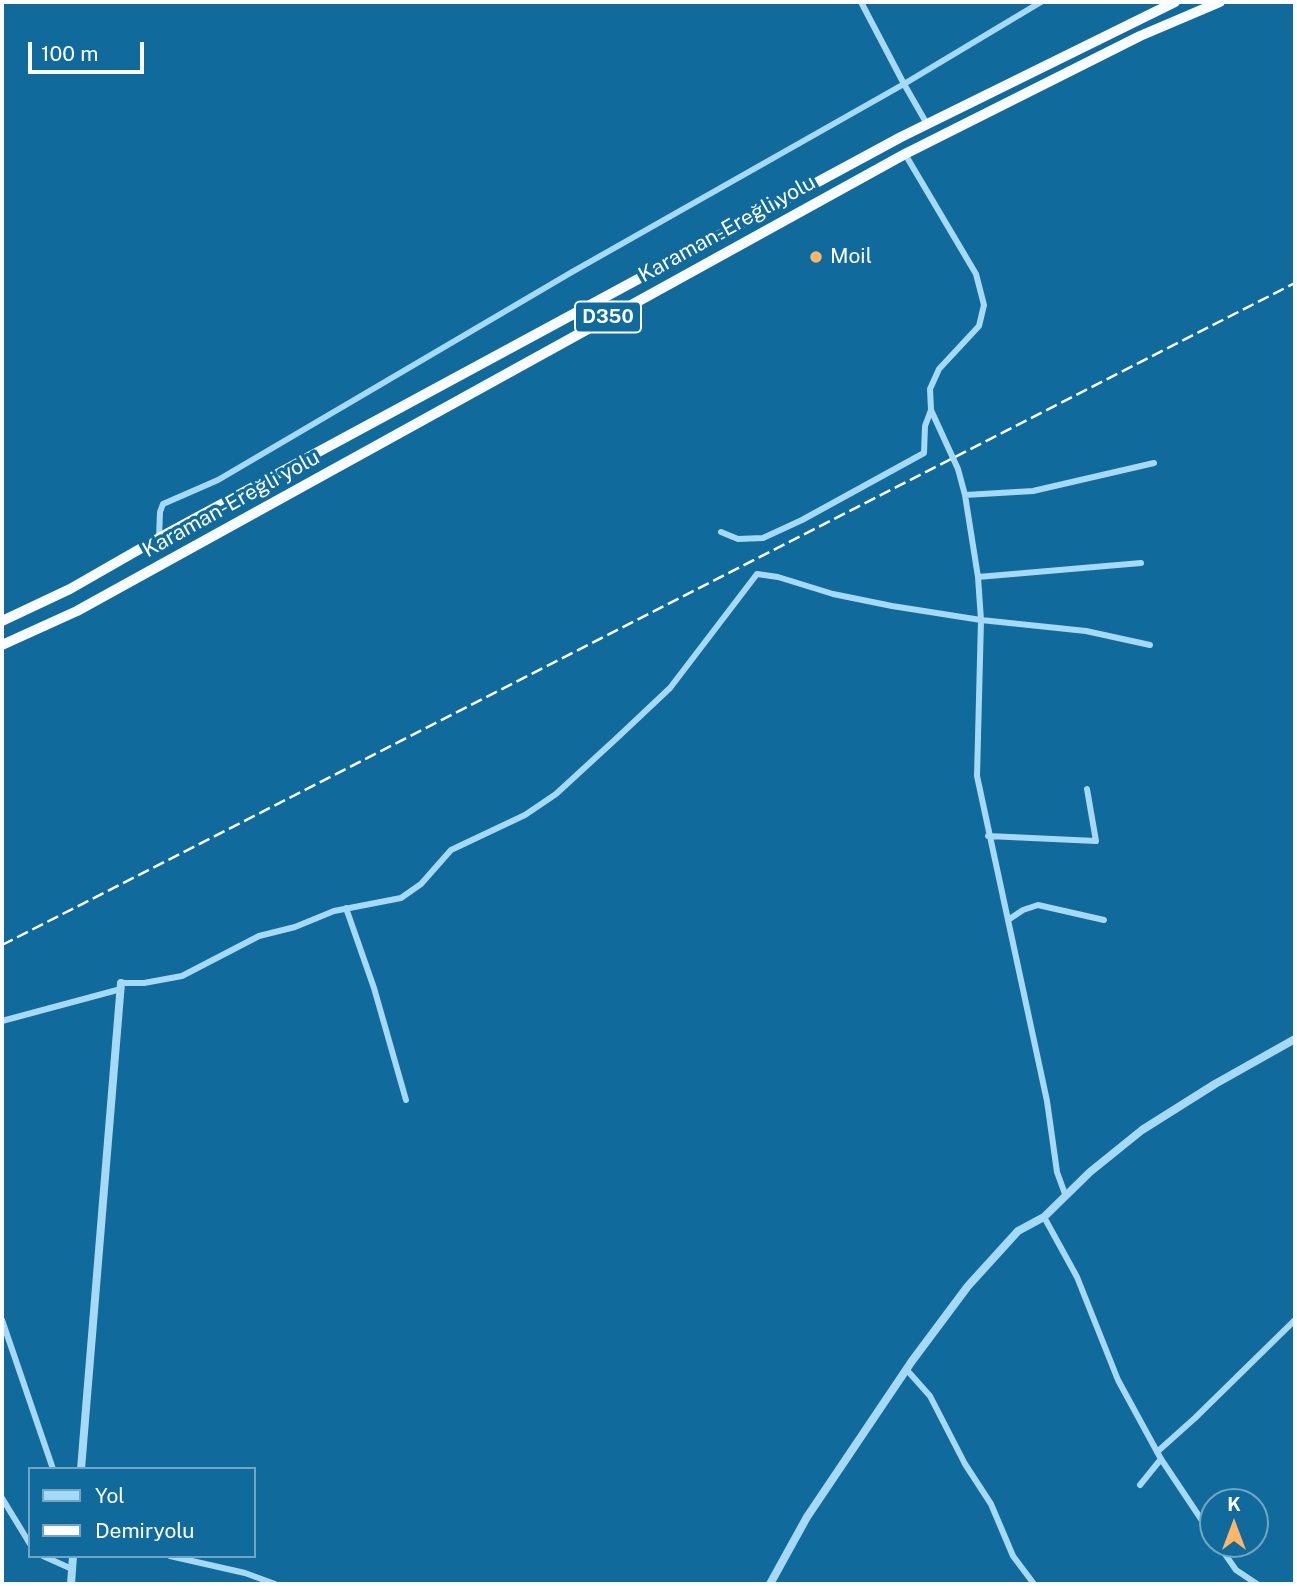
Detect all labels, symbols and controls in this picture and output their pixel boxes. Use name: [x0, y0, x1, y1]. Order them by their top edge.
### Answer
scale bar: [32, 28, 147, 72]
text: 100 m: [41, 41, 98, 66]
street label: Karaman-Ereğli yolu: [634, 170, 820, 288]
place label: Moil: [830, 244, 872, 270]
marker: Moil: [808, 249, 824, 265]
road number: D350: [575, 302, 641, 332]
street label: Karaman-Ereğli yolu: [138, 445, 324, 563]
legend: [28, 1467, 256, 1558]
text: Yol: [95, 1483, 125, 1508]
north arrow: [1199, 1488, 1269, 1558]
text: K: [1227, 1493, 1241, 1515]
text: Demiryolu: [95, 1518, 195, 1543]

